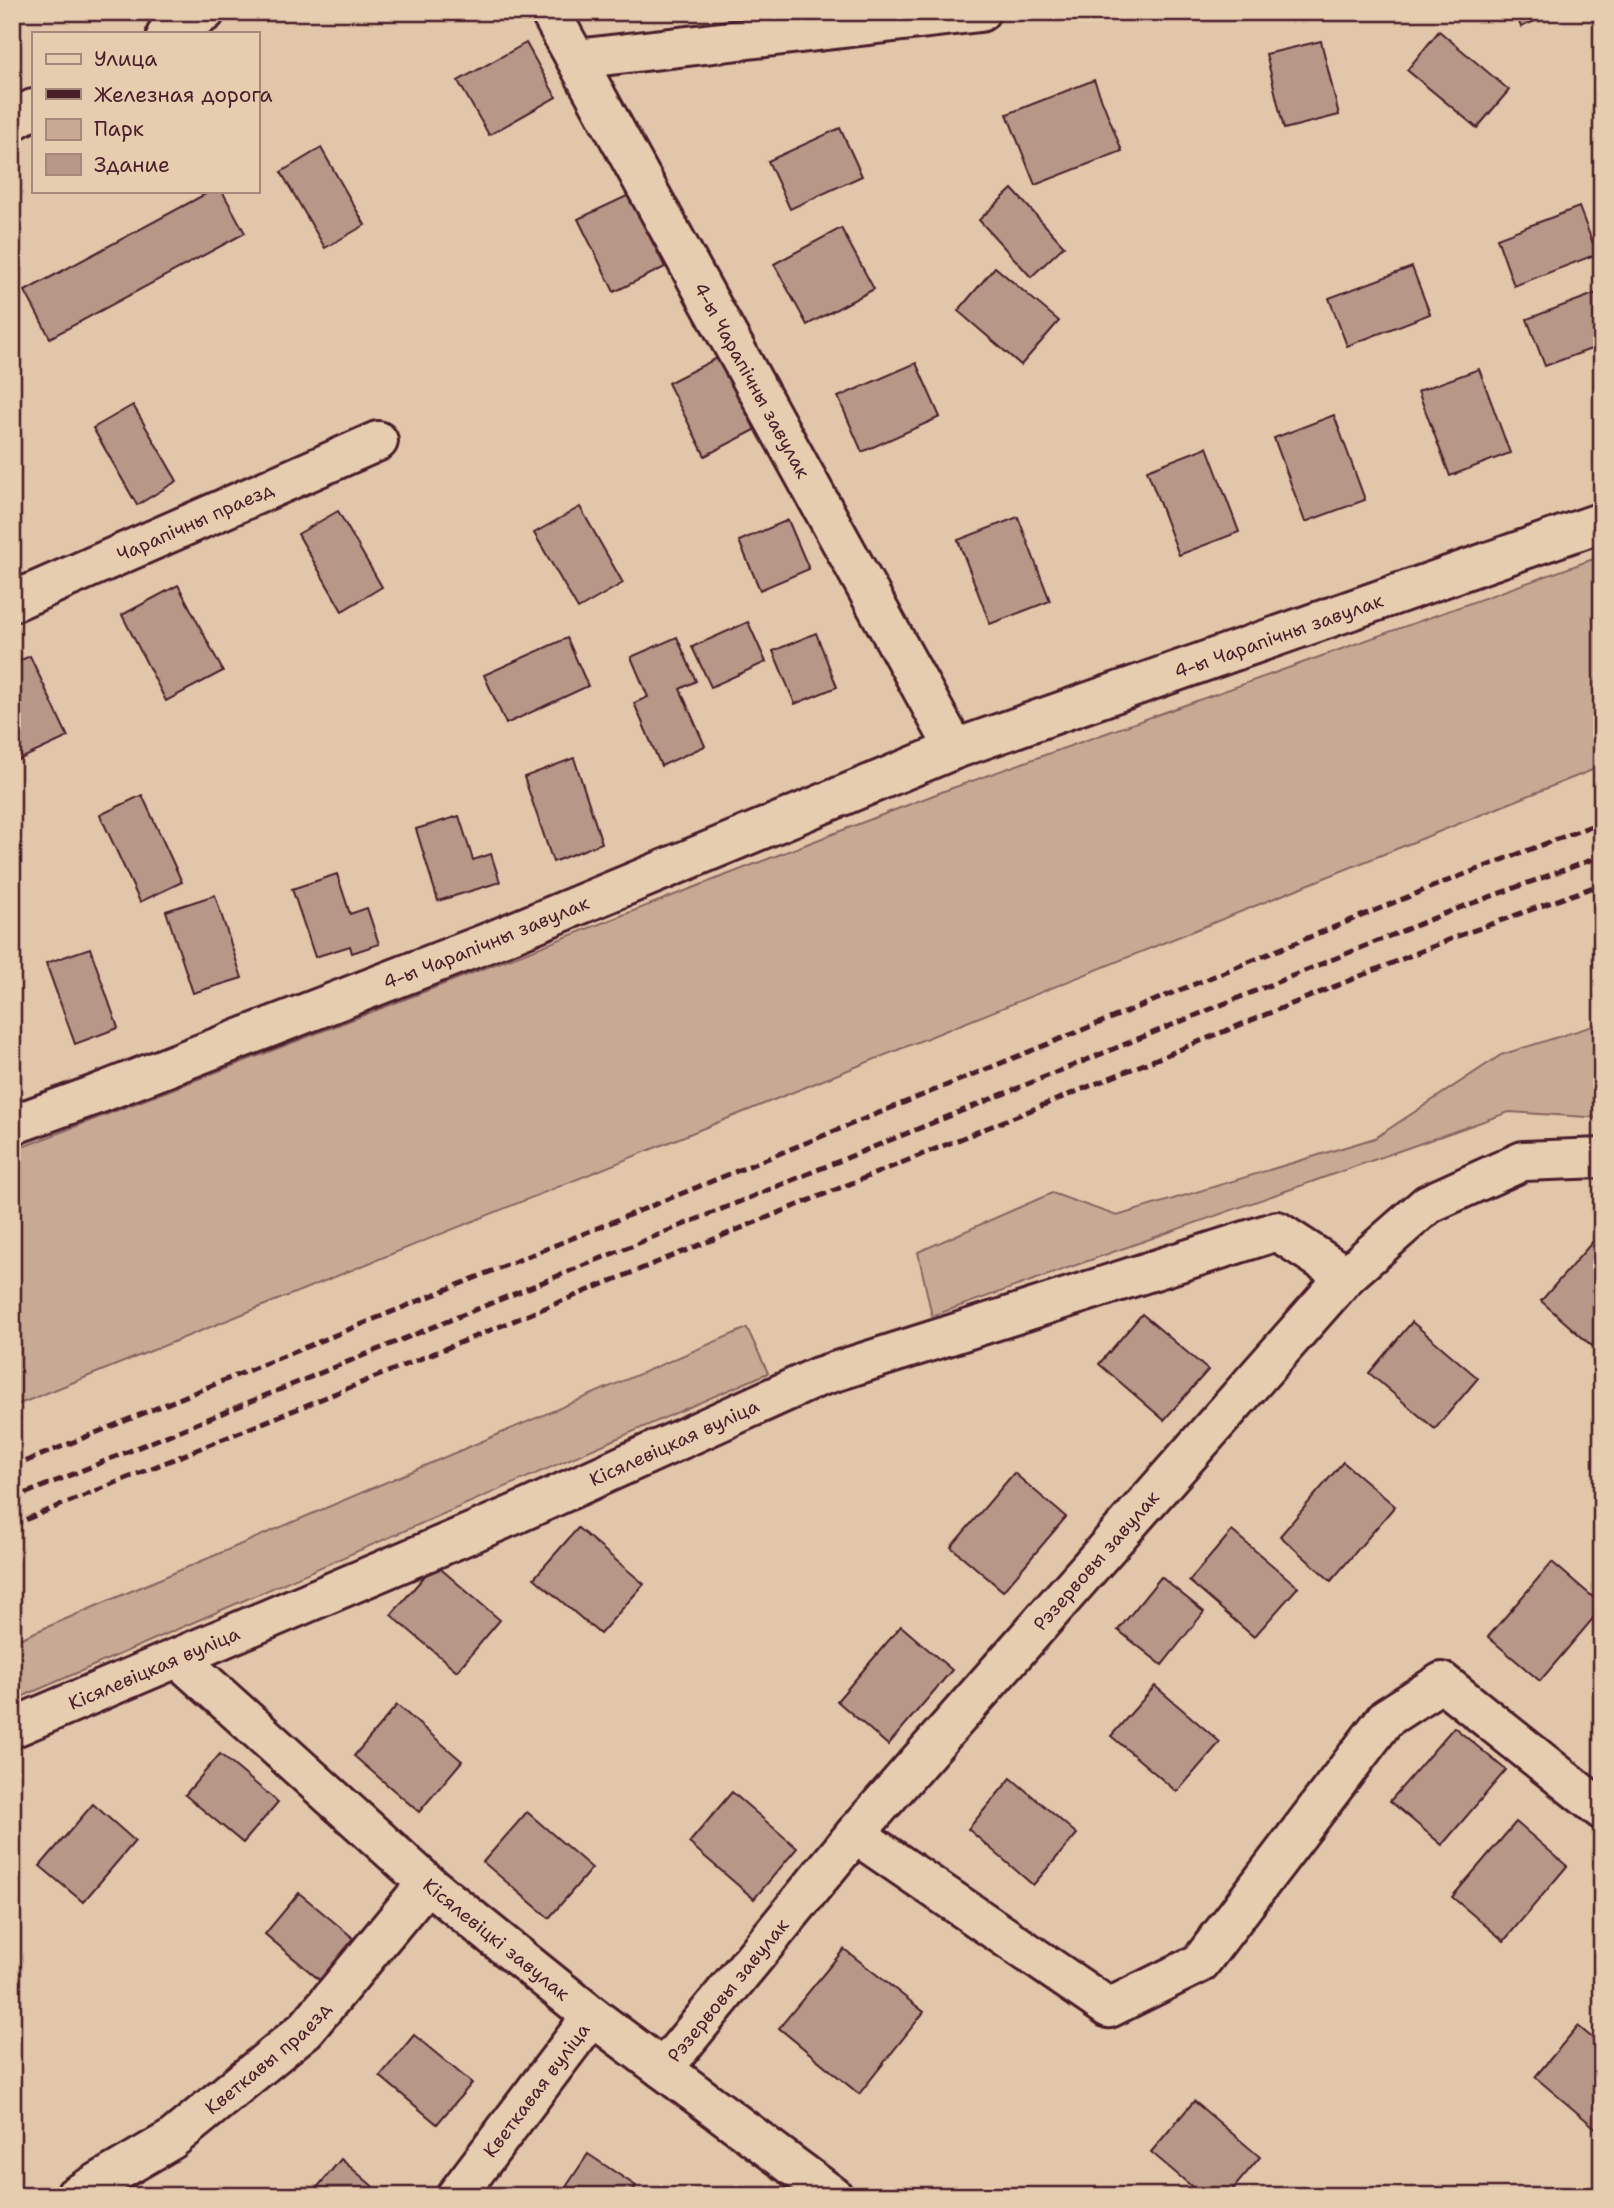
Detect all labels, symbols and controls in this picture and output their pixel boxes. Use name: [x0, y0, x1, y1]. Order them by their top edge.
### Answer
legend: [32, 32, 259, 192]
text: Улица: [94, 45, 157, 73]
text: Железная дорога: [94, 81, 273, 109]
text: Парк: [94, 115, 144, 143]
text: Здание: [94, 151, 170, 179]
street label: 4-ы Чарапічны завулак: [688, 278, 816, 483]
street label: Чарапічны праезд: [113, 477, 278, 567]
street label: 4-ы Чарапічны завулак: [1171, 588, 1386, 684]
street label: 4-ы Чарапічны завулак: [380, 890, 593, 995]
street label: Кісялевіцкая вуліца: [585, 1393, 763, 1492]
street label: Рэзервовы завулак: [1028, 1485, 1165, 1636]
street label: Кісялевіцкая вуліца: [64, 1621, 244, 1716]
street label: Кісялевіцкі завулак: [418, 1873, 575, 2006]
street label: Рэзервовы завулак: [662, 1913, 794, 2067]
street label: Кветкавы праезд: [200, 1997, 336, 2120]
street label: Кветкавая вуліца: [478, 2018, 596, 2163]

